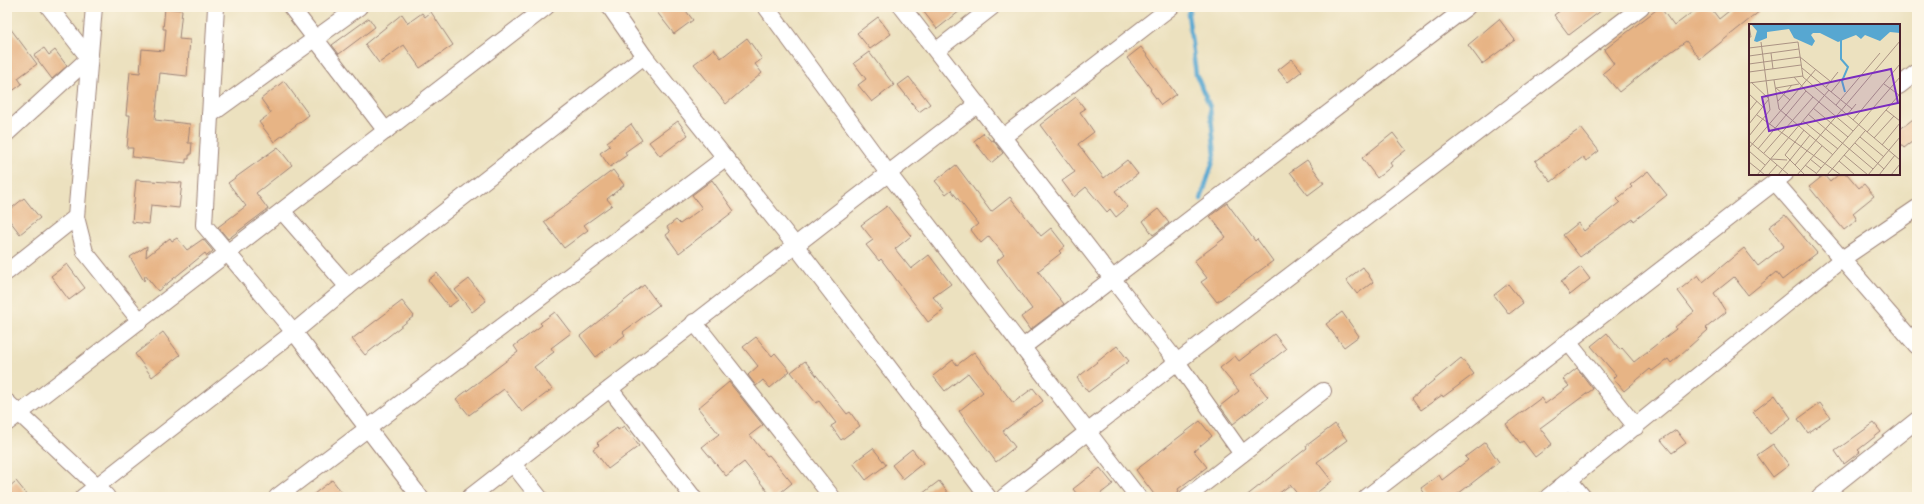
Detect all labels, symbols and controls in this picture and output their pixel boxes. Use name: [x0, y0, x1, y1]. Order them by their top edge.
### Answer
inset map: [1749, 24, 1900, 175]

